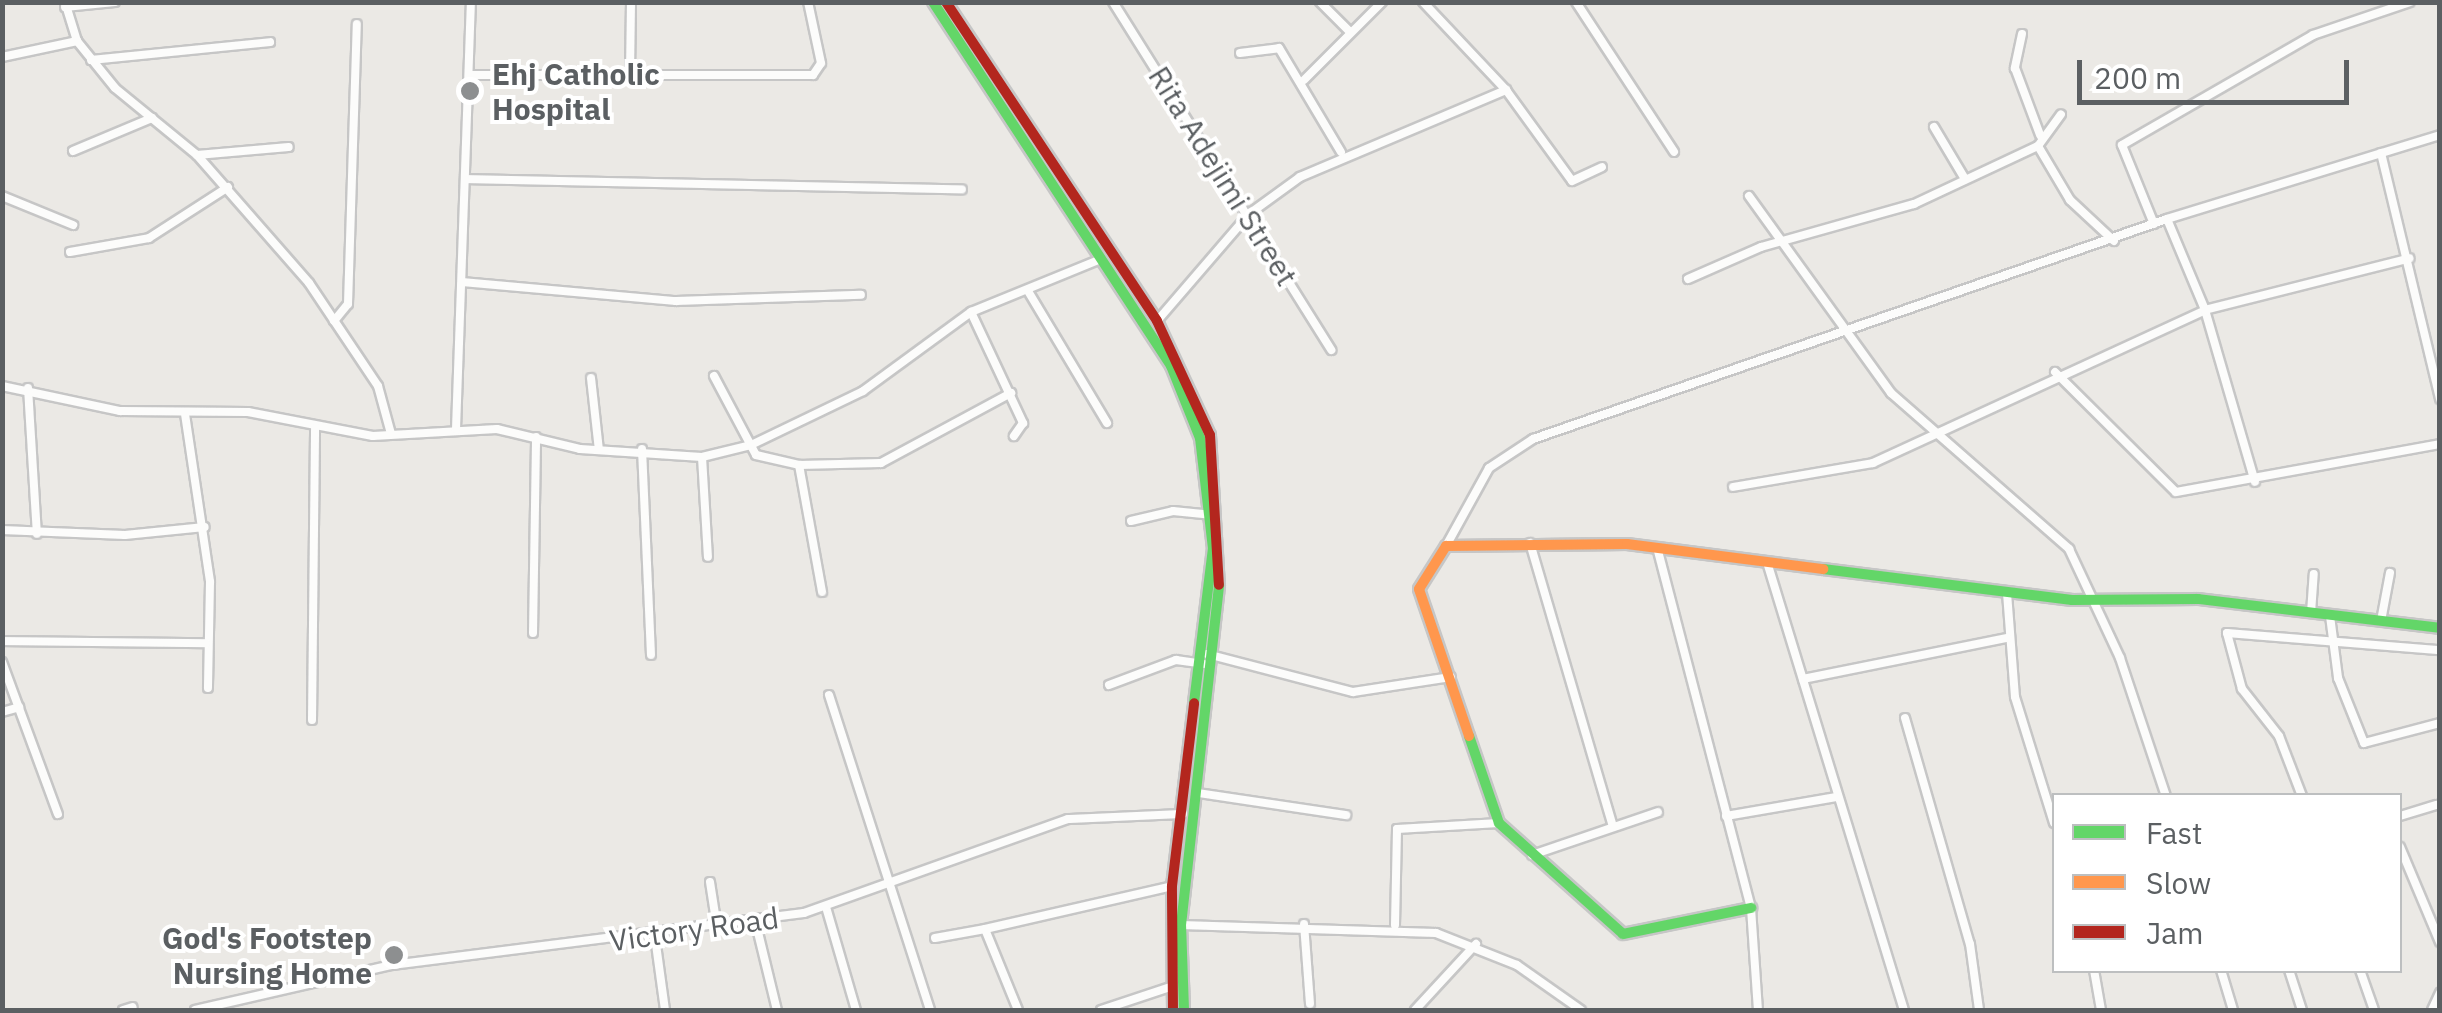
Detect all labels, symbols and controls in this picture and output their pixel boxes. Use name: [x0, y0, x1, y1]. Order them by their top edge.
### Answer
scale bar: [2082, 40, 2354, 102]
place label: Ehj Catholic Hospital: [492, 56, 660, 126]
text: 200 m: [2094, 58, 2181, 97]
street label: Rita Adejimi Street: [1141, 60, 1305, 292]
marker: Ehj Catholic Hospital: [457, 78, 483, 104]
legend: [2052, 793, 2402, 973]
text: Fast: [2146, 813, 2203, 852]
text: Slow: [2146, 863, 2211, 902]
street label: Victory Road: [607, 899, 781, 959]
text: Jam: [2146, 913, 2204, 952]
place label: God's Footstep Nursing Home: [162, 920, 372, 990]
marker: God's Footstep Nursing Home: [381, 942, 407, 968]

